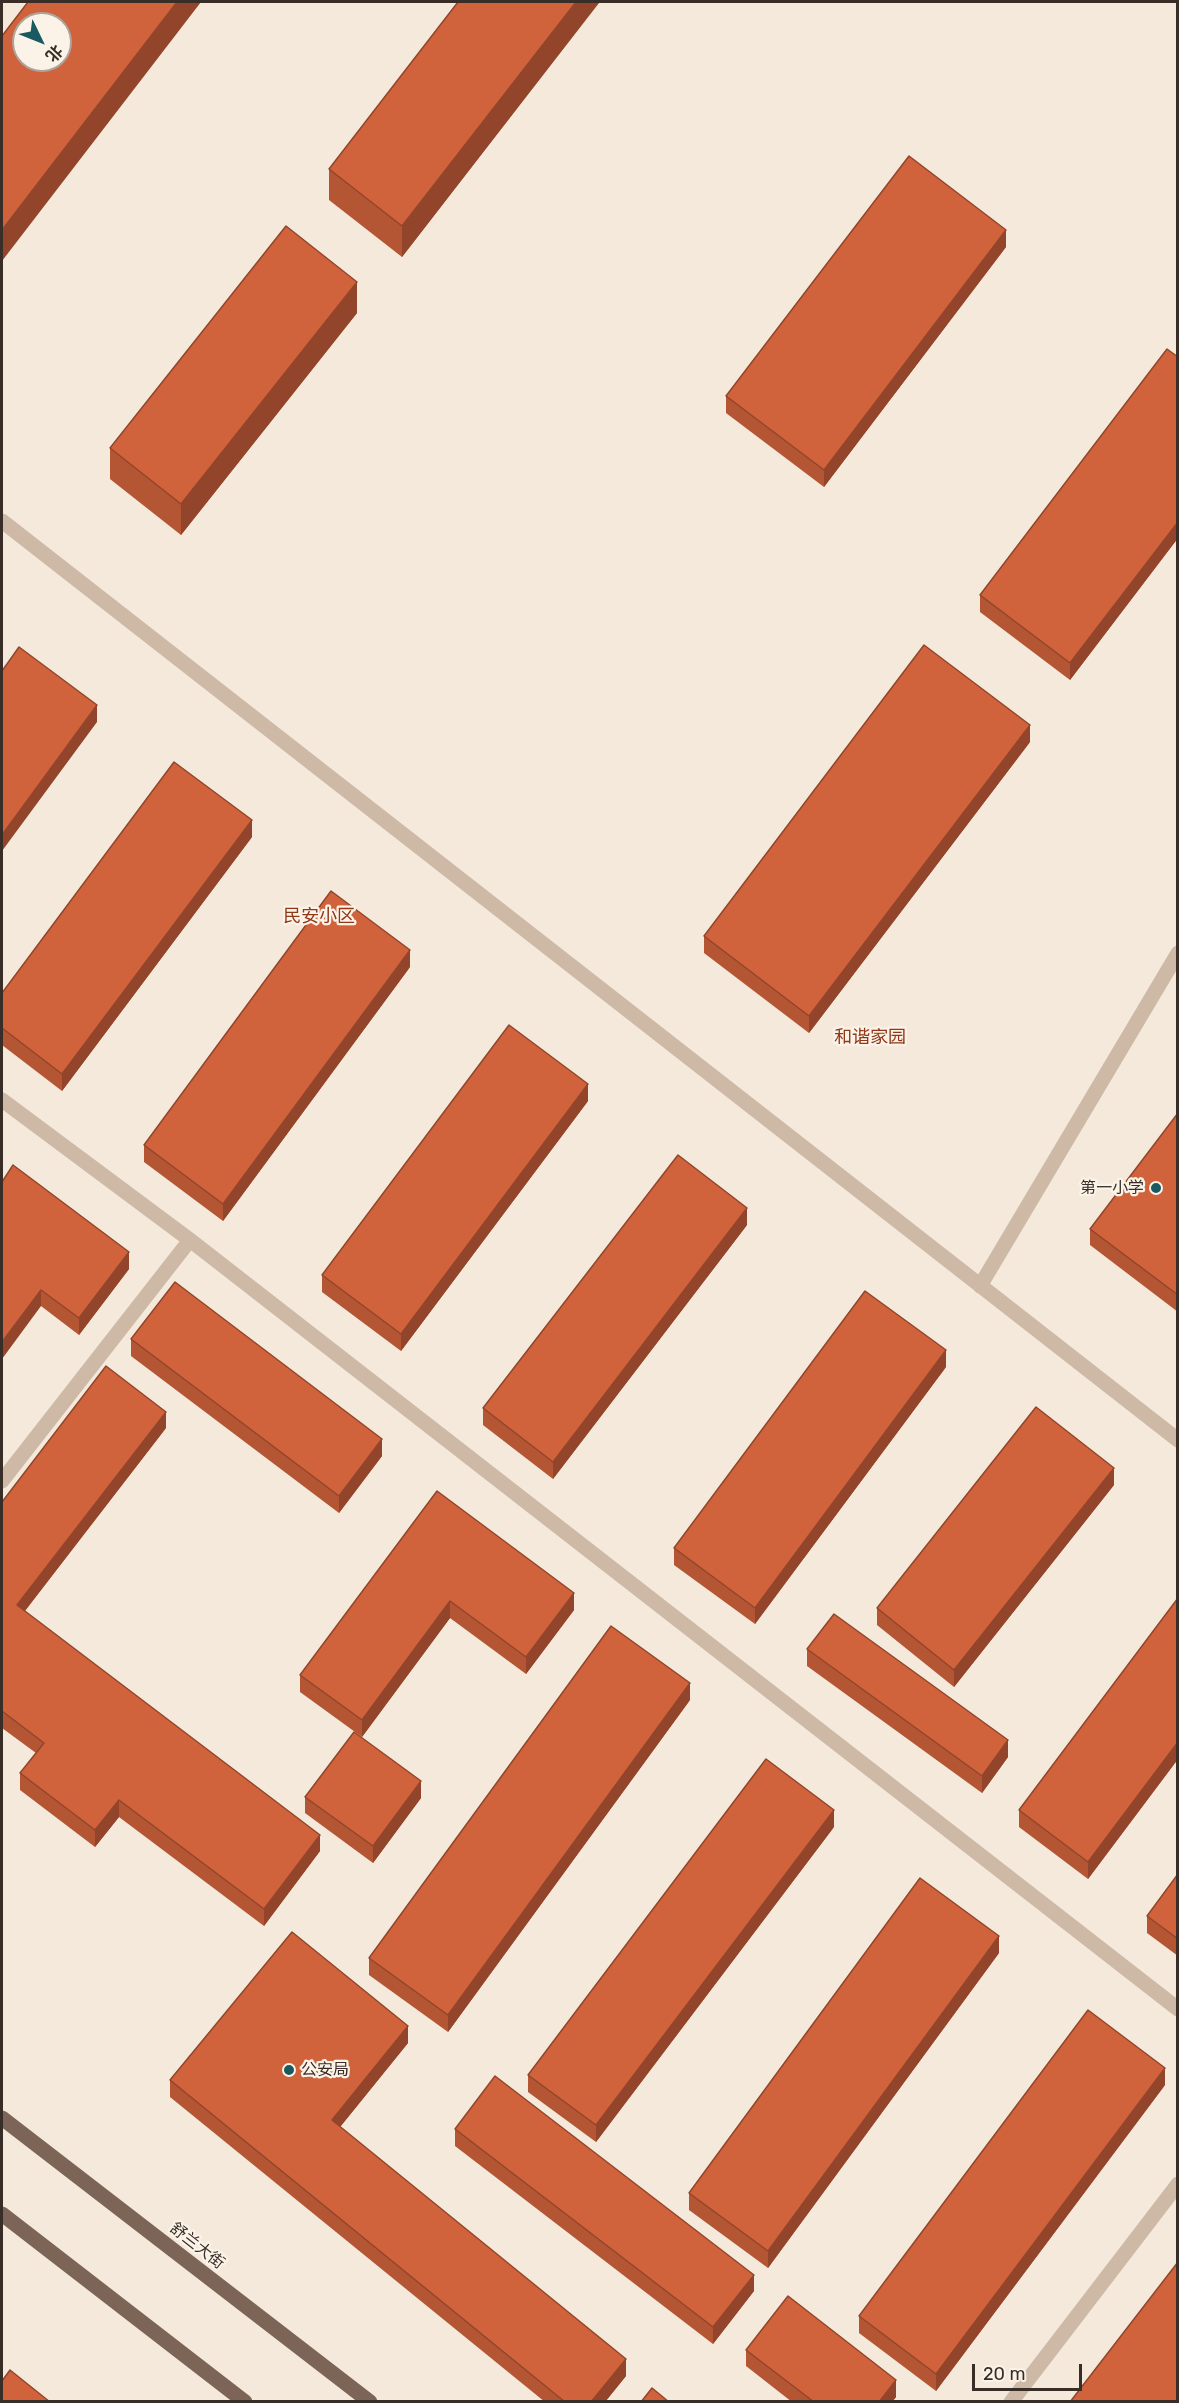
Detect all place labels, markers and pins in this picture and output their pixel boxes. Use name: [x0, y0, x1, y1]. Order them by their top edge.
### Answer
place label: 第一小学: [1080, 1178, 1144, 1198]
marker: 第一小学: [1149, 1181, 1163, 1195]
place label: 公安局: [301, 2060, 349, 2080]
marker: 公安局: [282, 2063, 296, 2077]

